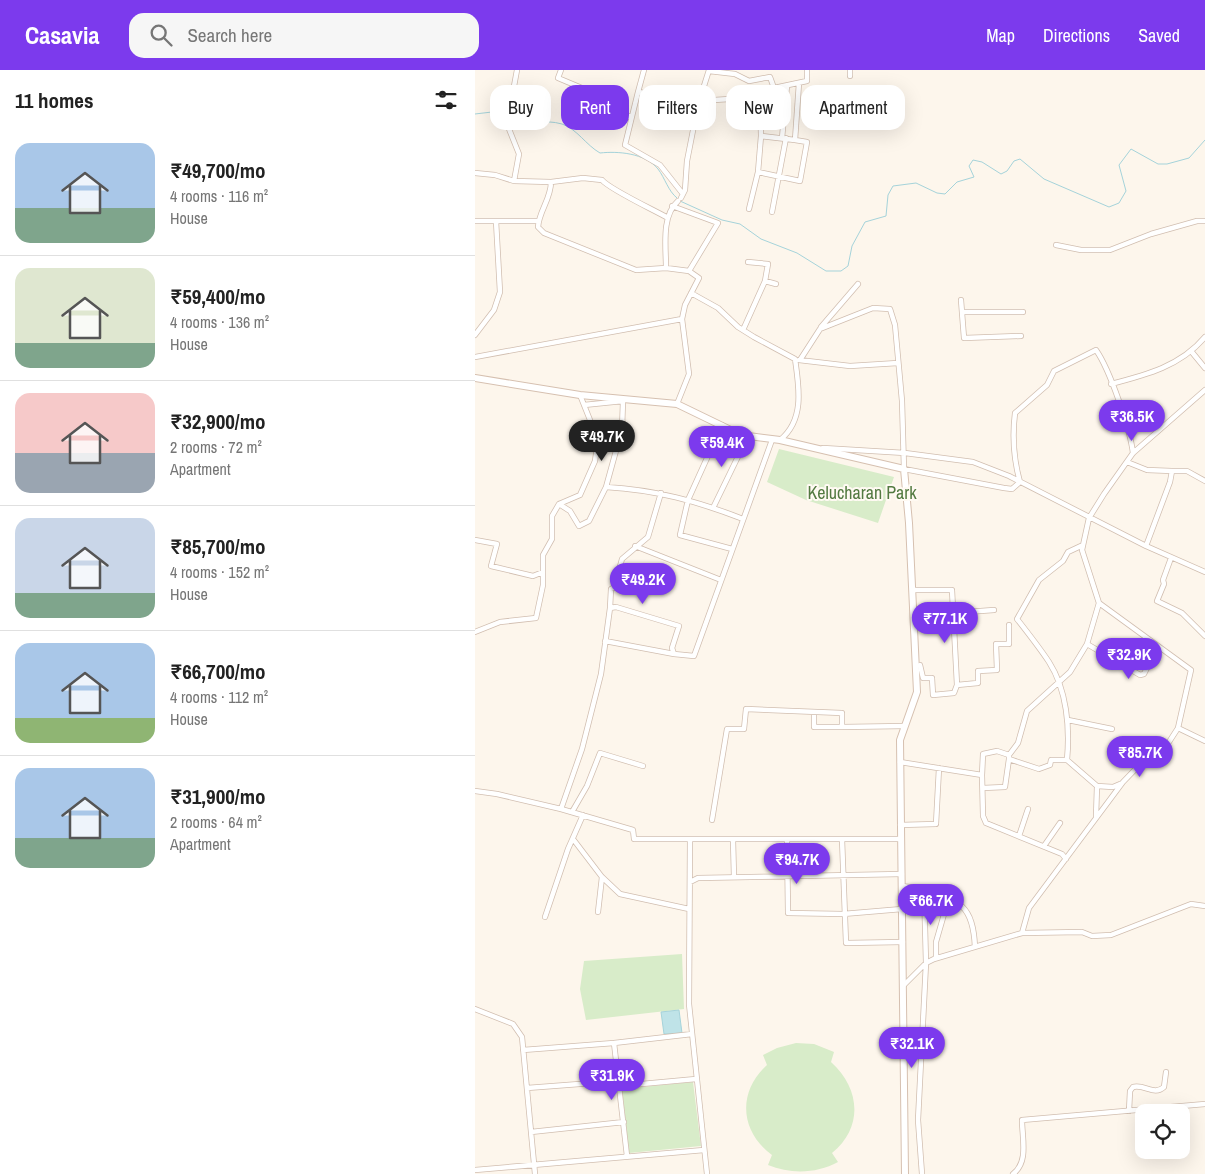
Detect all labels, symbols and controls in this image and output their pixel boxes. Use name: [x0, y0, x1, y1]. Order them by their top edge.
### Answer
search box: [129, 13, 479, 58]
text: Casavia: [25, 19, 99, 51]
icon: search: [147, 21, 175, 49]
text: Search here: [187, 22, 272, 48]
text: Map: [986, 23, 1015, 48]
text: Directions: [1043, 23, 1110, 48]
text: Saved: [1138, 23, 1180, 48]
chip: Buy: [490, 85, 551, 130]
chip: Rent: [561, 85, 629, 130]
chip: Filters: [639, 85, 716, 130]
chip: New: [726, 85, 791, 130]
chip: Apartment: [801, 85, 905, 130]
text: 11 homes: [15, 86, 94, 115]
icon: filters: [432, 86, 460, 114]
text: ₹49,700/mo: [170, 156, 265, 185]
icon: home: [55, 163, 115, 223]
text: 4 rooms · 116 m²: [170, 185, 268, 207]
text: House: [170, 207, 208, 229]
text: ₹59,400/mo: [170, 282, 265, 311]
icon: home: [55, 288, 115, 348]
text: 4 rooms · 136 m²: [170, 311, 269, 333]
text: House: [170, 333, 208, 355]
pin: ₹36.5K: [1091, 400, 1173, 442]
text: ₹36.5K: [1110, 405, 1154, 427]
text: ₹32,900/mo: [170, 407, 265, 436]
icon: home: [55, 413, 115, 473]
pin: ₹49.7K: [561, 420, 643, 462]
text: ₹49.7K: [580, 425, 624, 447]
pin: ₹59.4K: [681, 426, 763, 468]
text: ₹59.4K: [700, 431, 744, 453]
text: 2 rooms · 72 m²: [170, 436, 262, 458]
text: Apartment: [170, 458, 231, 480]
park label: Kelucharan Park: [807, 480, 917, 505]
text: ₹85,700/mo: [170, 532, 265, 561]
icon: home: [55, 538, 115, 598]
text: 4 rooms · 152 m²: [170, 561, 269, 583]
pin: ₹49.2K: [602, 562, 684, 605]
text: ₹49.2K: [621, 568, 665, 590]
text: House: [170, 583, 208, 605]
pin: ₹77.1K: [904, 602, 986, 644]
text: ₹77.1K: [923, 607, 967, 629]
pin: ₹32.9K: [1088, 638, 1170, 680]
text: ₹32.9K: [1107, 643, 1151, 665]
text: ₹66,700/mo: [170, 657, 265, 686]
icon: home: [55, 663, 115, 723]
text: 4 rooms · 112 m²: [170, 686, 268, 708]
text: House: [170, 708, 208, 730]
pin: ₹85.7K: [1099, 736, 1181, 778]
text: ₹85.7K: [1118, 741, 1162, 763]
text: ₹31,900/mo: [170, 782, 265, 811]
icon: home: [55, 788, 115, 848]
text: 2 rooms · 64 m²: [170, 811, 262, 833]
text: Apartment: [170, 833, 231, 855]
pin: ₹94.7K: [756, 842, 838, 885]
text: ₹94.7K: [775, 848, 819, 870]
pin: ₹66.7K: [890, 884, 972, 926]
text: ₹66.7K: [909, 889, 953, 911]
pin: ₹32.1K: [871, 1026, 953, 1069]
text: ₹32.1K: [890, 1032, 934, 1054]
pin: ₹31.9K: [571, 1058, 653, 1101]
text: ₹31.9K: [590, 1064, 634, 1086]
map controls: [1135, 1104, 1190, 1159]
button: locate: [1135, 1104, 1190, 1159]

